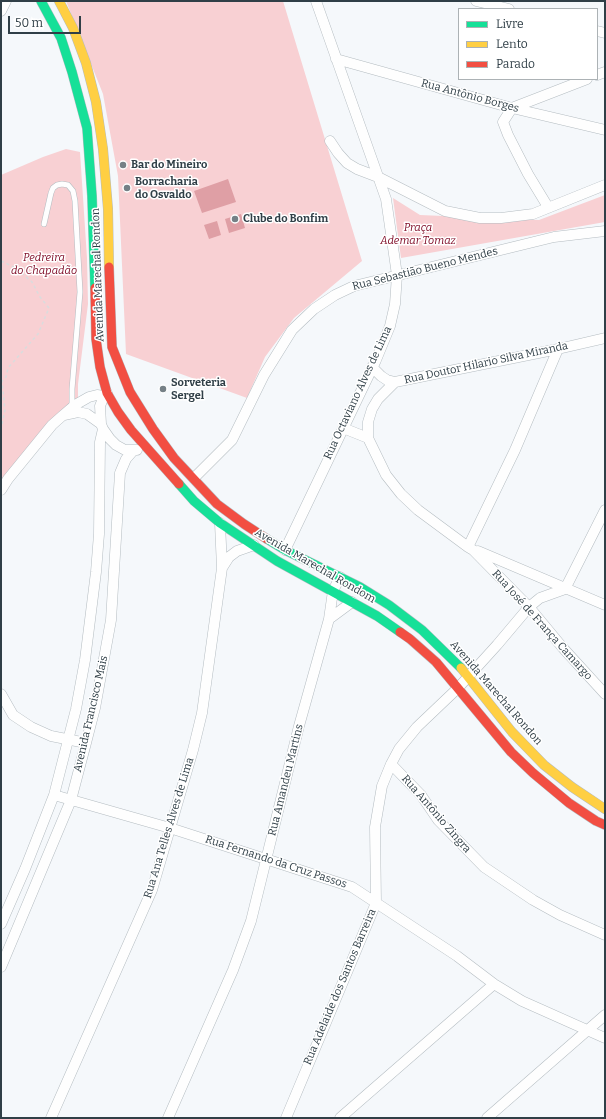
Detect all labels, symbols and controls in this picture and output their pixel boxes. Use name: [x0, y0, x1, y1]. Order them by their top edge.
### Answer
scale bar: [10, 8, 83, 34]
legend: [458, 8, 598, 80]
text: 50 m: [15, 16, 43, 30]
text: Livre: [496, 17, 524, 31]
text: Lento: [496, 37, 528, 51]
text: Parado: [496, 57, 535, 71]
street label: Rua Antônio Borges: [420, 77, 520, 115]
place label: Bar do Mineiro: [131, 158, 207, 172]
marker: Bar do Mineiro: [118, 160, 128, 170]
place label: Borracharia do Osvaldo: [135, 175, 198, 201]
marker: Borracharia do Osvaldo: [122, 183, 132, 193]
street label: Avenida Marechal Rondon: [89, 208, 107, 342]
place label: Clube do Bonfim: [243, 212, 328, 226]
marker: Clube do Bonfim: [230, 214, 240, 224]
park label: Praça Ademar Tomaz: [380, 221, 456, 247]
street label: Rua Sebastião Bueno Mendes: [351, 245, 499, 293]
park label: Pedreira do Chapadão: [11, 251, 77, 277]
street label: Rua Octaviano Alves de Lima: [321, 324, 395, 462]
street label: Rua Doutor Hilario Silva Miranda: [403, 339, 569, 387]
place label: Sorveteria Sergel: [171, 376, 226, 402]
marker: Sorveteria Sergel: [158, 384, 168, 394]
street label: Avenida Marechal Rondom: [252, 526, 378, 606]
street label: Rua José de França Camargo: [489, 567, 595, 683]
street label: Avenida Marechal Rondon: [447, 638, 545, 748]
street label: Avenida Francisco Mais: [71, 654, 111, 774]
street label: Rua Amandeu Martins: [266, 723, 306, 837]
street label: Rua Ana Telles Alves de Lima: [141, 756, 197, 900]
street label: Rua Antônio Zingra: [399, 772, 473, 856]
street label: Rua Fernando da Cruz Passos: [203, 833, 349, 891]
street label: Rua Adelaide dos Santos Barreira: [301, 907, 379, 1067]

